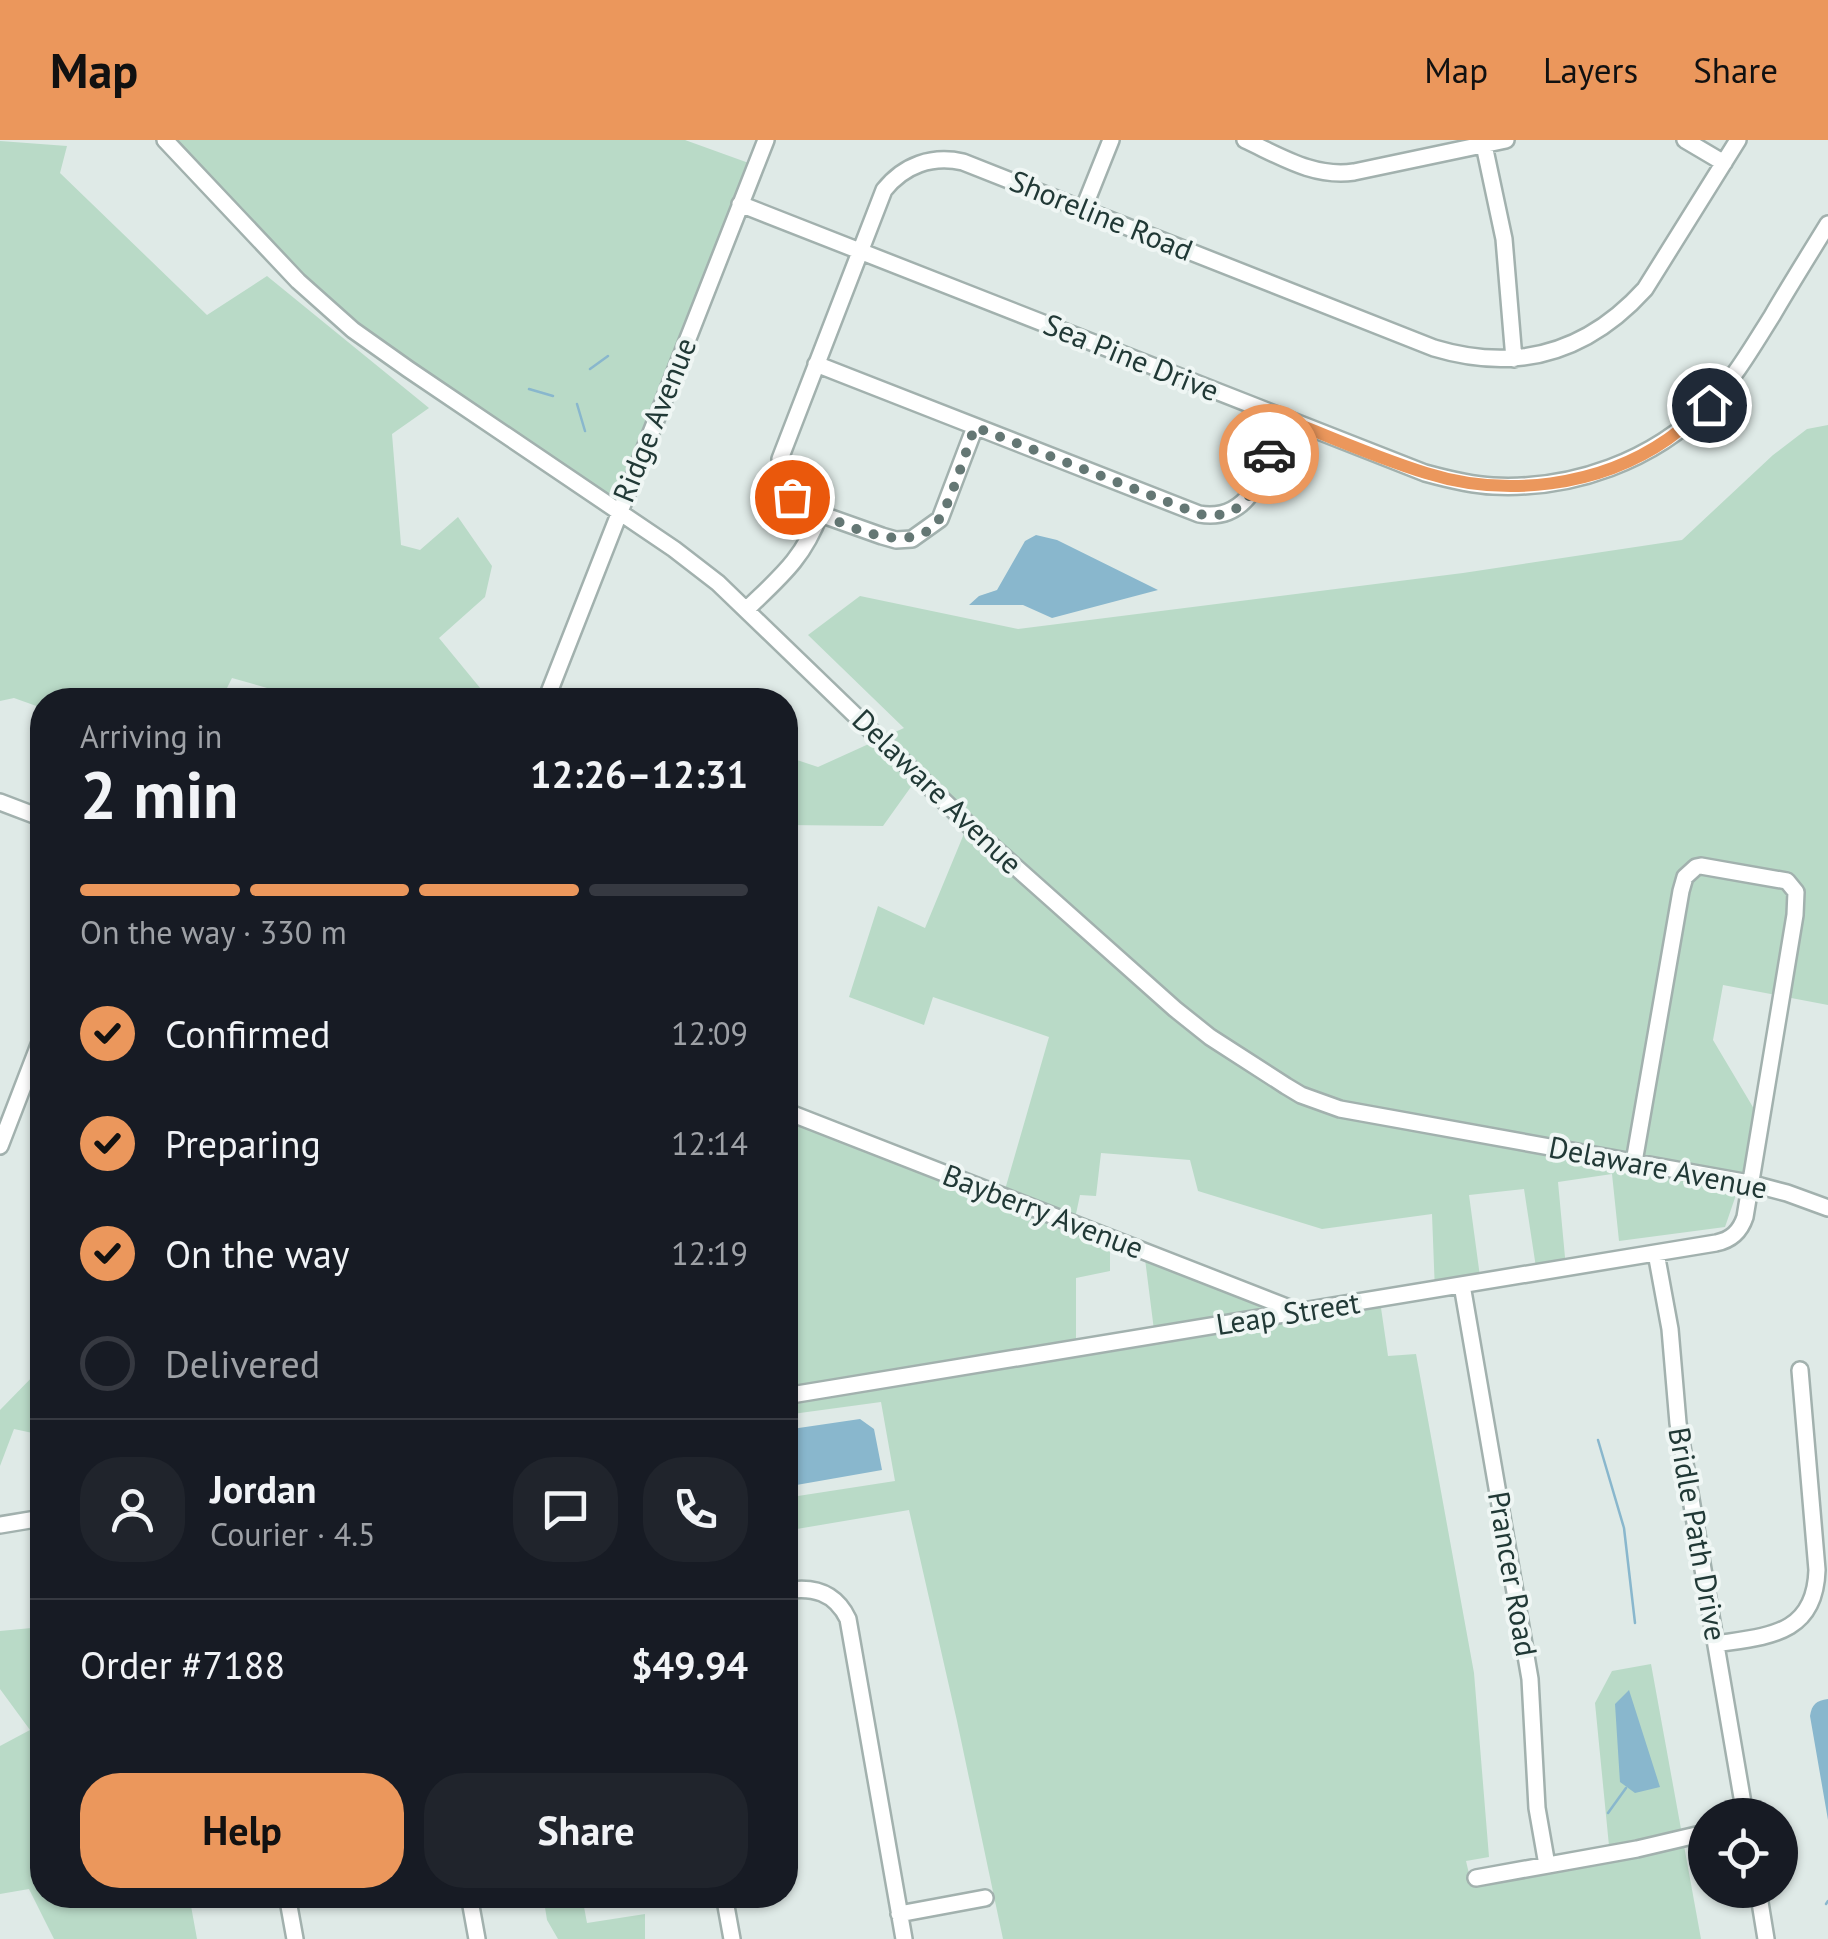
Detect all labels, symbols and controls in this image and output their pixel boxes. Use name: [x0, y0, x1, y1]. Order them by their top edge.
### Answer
text: Map: [50, 39, 138, 101]
text: Map: [1424, 47, 1488, 93]
text: Layers: [1543, 47, 1638, 93]
text: Share: [1693, 47, 1778, 93]
street label: Shoreline Road: [1004, 160, 1199, 269]
street label: Sea Pine Drive: [1038, 304, 1225, 409]
street label: Ridge Avenue: [603, 331, 704, 507]
pin: [1667, 363, 1752, 448]
icon: home: [1682, 378, 1737, 433]
courier: [1219, 404, 1319, 504]
icon: car: [1242, 427, 1297, 482]
pin: [750, 455, 835, 540]
icon: bag: [765, 470, 820, 525]
street label: Delaware Avenue: [845, 700, 1031, 882]
text: Arriving in: [80, 715, 222, 757]
text: 12:26–12:31: [530, 749, 748, 798]
text: 2 min: [80, 752, 239, 836]
text: On the way · 330 m: [80, 911, 347, 953]
icon: check: [80, 1006, 135, 1061]
text: Confirmed: [165, 1009, 331, 1058]
text: 12:09: [671, 1012, 748, 1054]
icon: check: [80, 1116, 135, 1171]
text: Preparing: [165, 1119, 321, 1168]
text: 12:14: [671, 1122, 748, 1164]
street label: Delaware Avenue: [1546, 1126, 1771, 1207]
street label: Bayberry Avenue: [938, 1154, 1149, 1267]
icon: check: [80, 1226, 135, 1281]
text: On the way: [165, 1229, 350, 1278]
text: 12:19: [671, 1232, 748, 1274]
street label: Leap Street: [1213, 1282, 1362, 1343]
text: Delivered: [165, 1339, 320, 1388]
street label: Bridle Path Drive: [1660, 1424, 1736, 1644]
button: person: [80, 1457, 185, 1562]
button: chat: [513, 1457, 618, 1562]
button: phone: [643, 1457, 748, 1562]
text: Jordan: [210, 1464, 316, 1513]
street label: Prancer Road: [1480, 1488, 1547, 1659]
text: Courier · 4.5: [210, 1513, 376, 1555]
text: Order #7188: [80, 1640, 285, 1689]
text: $49.94: [631, 1640, 748, 1689]
button: Help: [80, 1773, 404, 1888]
button: Share: [424, 1773, 748, 1888]
map controls: [1688, 1798, 1798, 1908]
button: locate: [1688, 1798, 1798, 1908]

